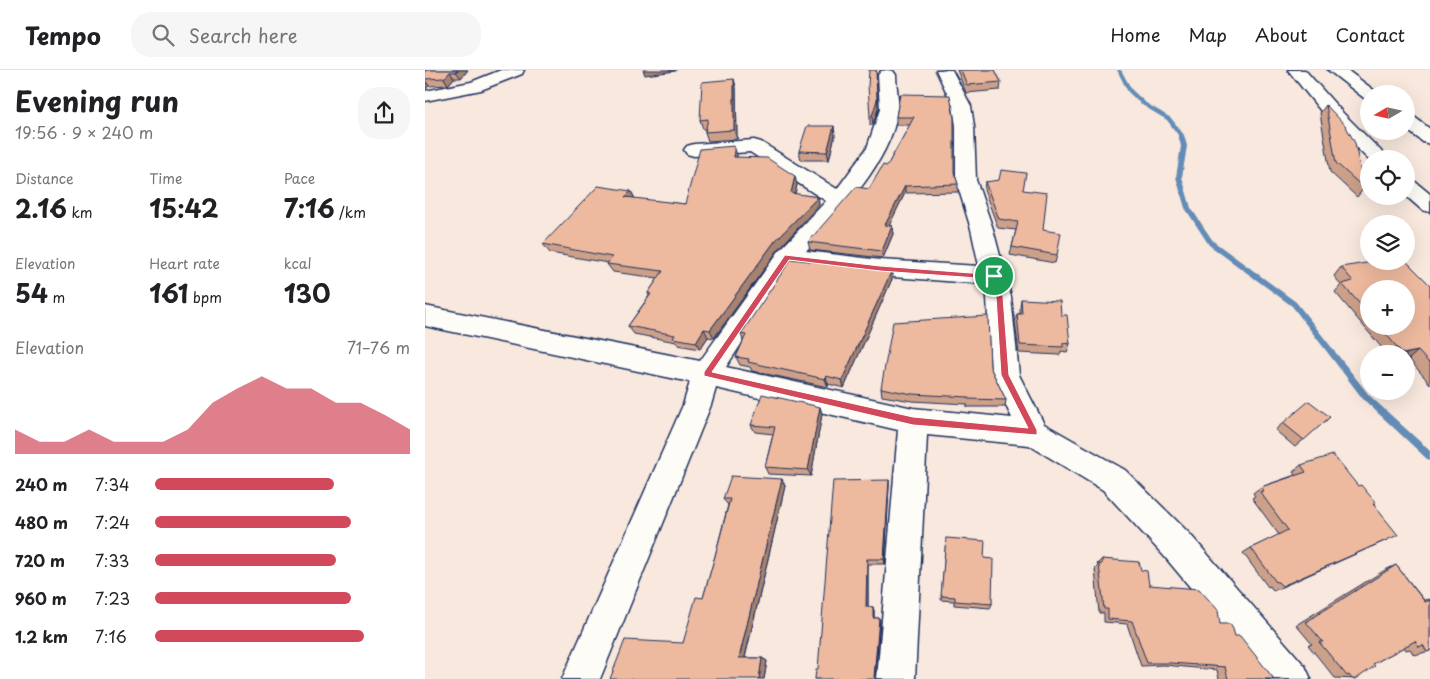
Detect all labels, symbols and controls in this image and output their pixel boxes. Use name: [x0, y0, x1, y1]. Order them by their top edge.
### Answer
search box: [131, 12, 481, 57]
text: Tempo: [25, 17, 101, 53]
icon: search: [149, 21, 177, 49]
text: Search here: [189, 21, 297, 49]
text: Home: [1110, 21, 1160, 48]
text: Map: [1188, 21, 1227, 48]
text: About: [1255, 21, 1307, 48]
text: Contact: [1335, 21, 1405, 48]
text: Evening run: [15, 79, 179, 122]
north arrow: [1360, 85, 1415, 140]
map controls: [1360, 85, 1415, 400]
button: share: [358, 87, 410, 139]
text: 19:56 · 9 × 240 m: [15, 120, 153, 144]
button: locate: [1360, 150, 1415, 205]
text: Distance: [15, 168, 74, 189]
text: Time: [149, 168, 182, 189]
text: Pace: [284, 168, 315, 189]
text: 2.16: [15, 189, 67, 227]
text: 15:42: [149, 189, 219, 227]
text: 7:16: [284, 189, 335, 227]
text: km: [67, 202, 93, 223]
text: /km: [335, 202, 366, 223]
button: layers: [1360, 215, 1415, 270]
text: Elevation: [15, 253, 75, 274]
text: Heart rate: [149, 253, 220, 274]
text: kcal: [284, 253, 312, 274]
pin: [973, 255, 1015, 297]
icon: arrive: [980, 262, 1008, 290]
text: 54: [15, 274, 48, 312]
text: 161: [149, 274, 188, 312]
text: 130: [284, 274, 330, 312]
button: +: [1360, 280, 1415, 335]
text: m: [48, 287, 65, 308]
text: bpm: [188, 287, 222, 308]
text: Elevation: [15, 335, 84, 359]
text: 71–76 m: [347, 335, 410, 359]
button: −: [1360, 345, 1415, 400]
text: 240 m: [15, 472, 68, 496]
text: 7:34: [95, 472, 130, 496]
text: 480 m: [15, 510, 68, 534]
text: 7:24: [95, 510, 130, 534]
text: 720 m: [15, 548, 65, 572]
text: 7:33: [95, 548, 129, 572]
text: 960 m: [15, 586, 67, 610]
text: 7:23: [95, 586, 130, 610]
text: 1.2 km: [15, 624, 68, 648]
text: 7:16: [95, 624, 127, 648]

